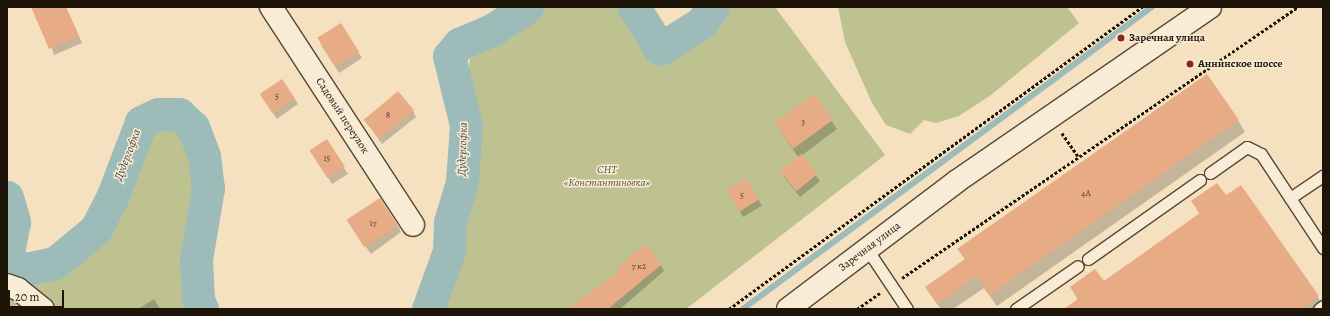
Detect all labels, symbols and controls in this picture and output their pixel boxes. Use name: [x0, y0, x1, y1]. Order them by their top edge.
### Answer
place label: Заречная улица: [1129, 31, 1205, 45]
marker: Заречная улица: [1116, 33, 1126, 43]
place label: Аннинское шоссе: [1198, 57, 1283, 71]
marker: Аннинское шоссе: [1185, 59, 1195, 69]
street label: Садовый переулок: [313, 76, 371, 156]
house number: 5: [275, 91, 279, 101]
house number: 8: [386, 110, 390, 120]
house number: 3: [801, 117, 805, 127]
water label: Дудергофка: [455, 122, 471, 176]
water label: Дудергофка: [112, 127, 144, 183]
house number: 15: [324, 153, 330, 163]
park label: СНТ «Константиновка»: [564, 164, 650, 190]
house number: 4А: [1081, 188, 1091, 198]
house number: 5: [740, 190, 744, 200]
house number: 17: [370, 218, 376, 228]
street label: Заречная улица: [836, 219, 904, 275]
house number: 7 к2: [632, 261, 646, 271]
scale bar: [10, 282, 66, 308]
text: 20 m: [15, 289, 39, 305]

